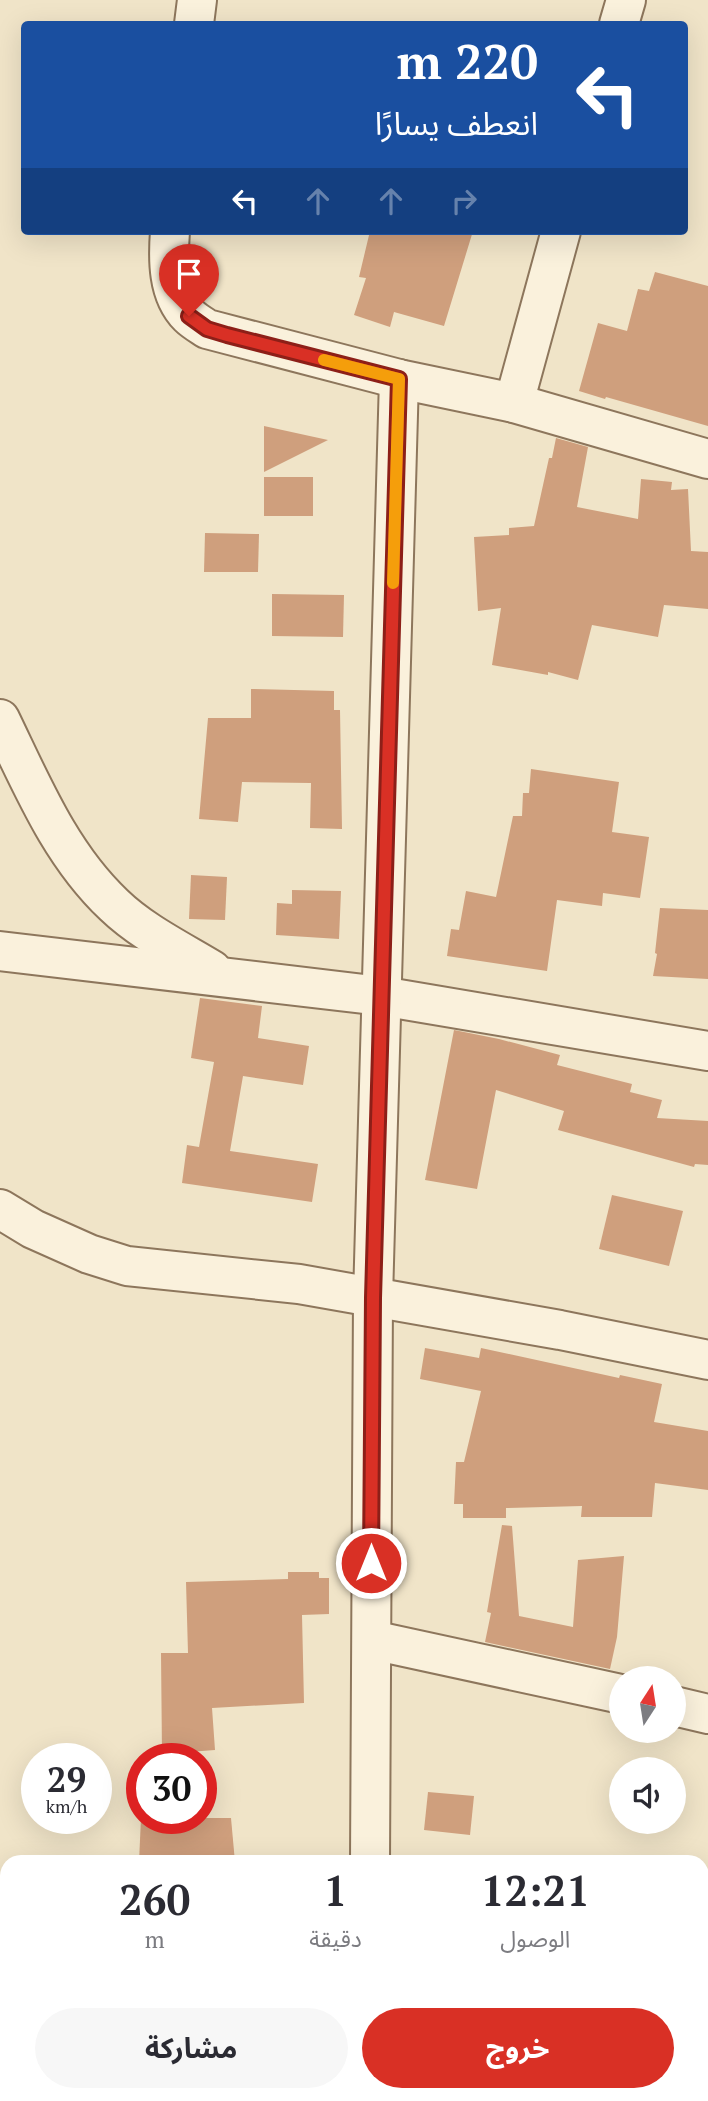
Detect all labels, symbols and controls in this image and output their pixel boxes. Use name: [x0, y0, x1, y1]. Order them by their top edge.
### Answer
text: 220 m: [396, 28, 538, 93]
icon: left: [562, 49, 653, 140]
text: انعطف يسارًا: [375, 102, 538, 144]
icon: left: [226, 182, 264, 220]
icon: ahead: [299, 182, 337, 220]
icon: ahead: [372, 182, 410, 220]
icon: right: [445, 182, 483, 220]
pin: [159, 244, 219, 316]
icon: arrive: [170, 255, 208, 293]
position arrow: [334, 1526, 408, 1600]
north arrow: [609, 1666, 686, 1743]
map controls: [609, 1666, 686, 1834]
speed limit sign: 30: [126, 1743, 217, 1834]
text: 29: [47, 1756, 86, 1802]
button: sound: [609, 1757, 686, 1834]
text: km/h: [46, 1794, 87, 1818]
text: 1: [324, 1862, 347, 1918]
text: 12:21: [481, 1862, 590, 1918]
text: 260: [119, 1871, 190, 1927]
text: دقيقة: [309, 1923, 362, 1954]
text: الوصول: [500, 1923, 570, 1954]
text: m: [145, 1924, 165, 1955]
button: مشاركة: [35, 2008, 348, 2088]
button: خروج: [362, 2008, 674, 2088]

